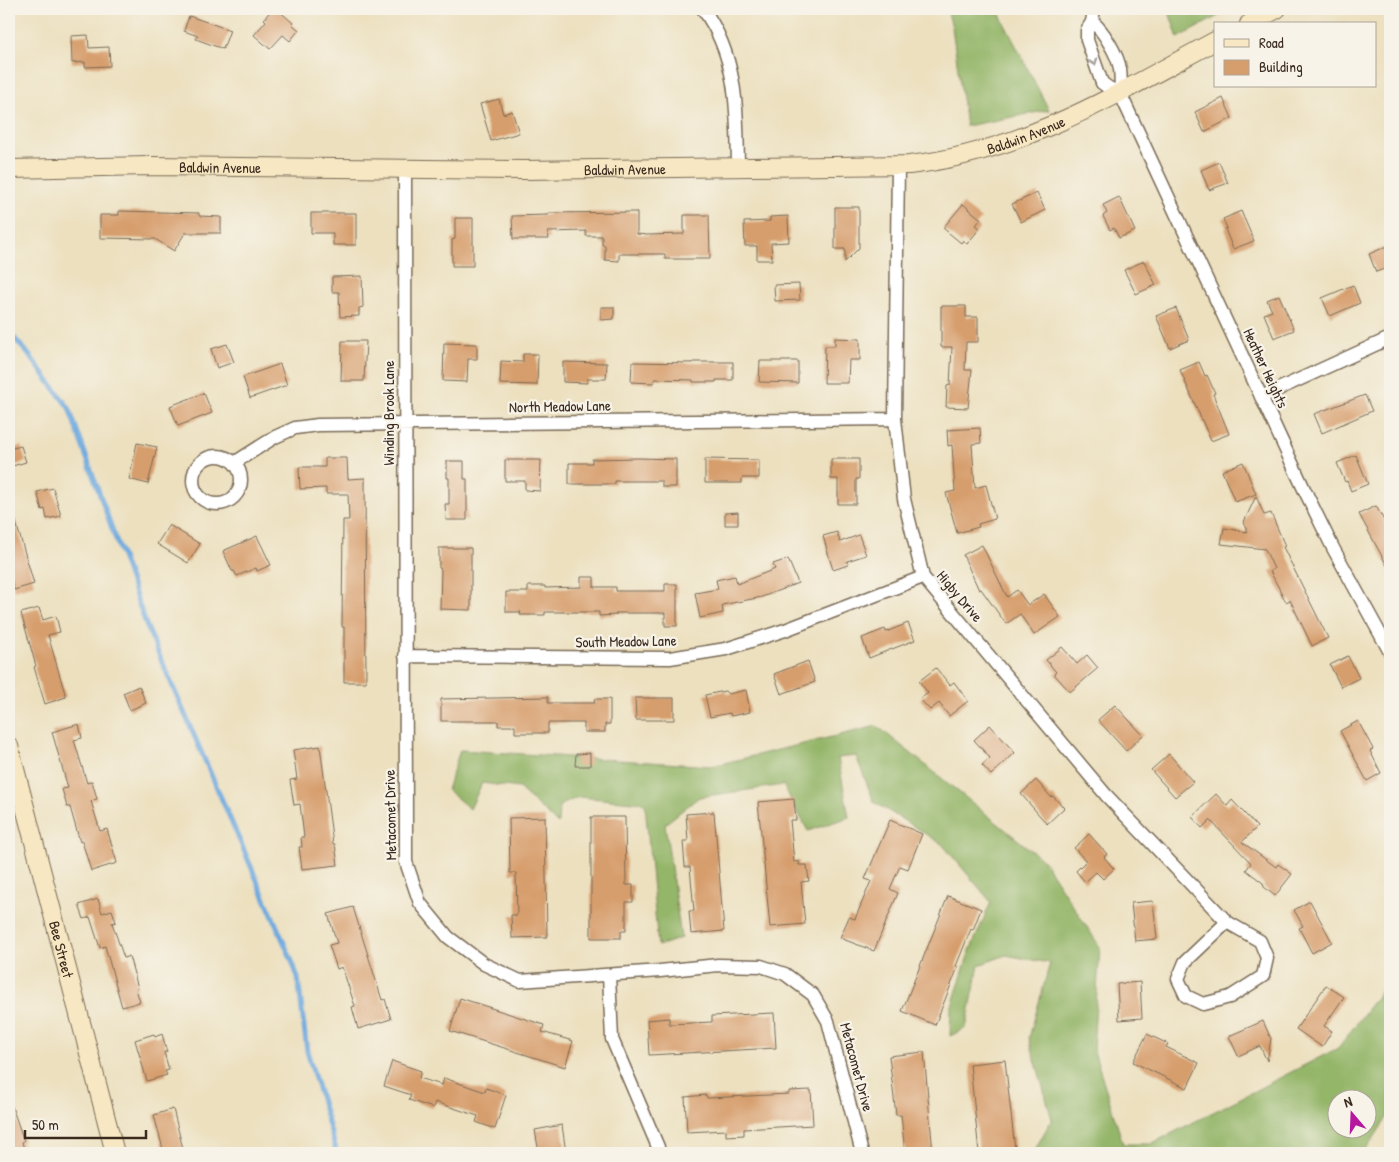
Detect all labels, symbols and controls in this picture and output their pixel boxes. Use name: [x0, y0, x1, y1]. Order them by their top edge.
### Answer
legend: [1214, 22, 1376, 88]
text: Road: [1259, 32, 1284, 53]
text: Building: [1259, 56, 1303, 77]
one-way arrow: [1088, 57, 1098, 66]
street label: Baldwin Avenue: [984, 110, 1068, 159]
street label: Baldwin Avenue: [179, 156, 261, 178]
street label: Baldwin Avenue: [584, 158, 666, 180]
street label: Heather Heights: [1238, 325, 1294, 412]
street label: Winding Brook Lane: [378, 361, 399, 465]
street label: North Meadow Lane: [509, 395, 611, 417]
street label: Higby Drive: [932, 566, 988, 626]
street label: South Meadow Lane: [575, 630, 677, 652]
street label: Metacomet Drive: [379, 769, 401, 861]
street label: Bee Street: [44, 919, 80, 981]
street label: Metacomet Drive: [835, 1020, 879, 1114]
north arrow: [1326, 1090, 1376, 1140]
text: N: [1341, 1091, 1355, 1111]
scale bar: [25, 1107, 146, 1139]
text: 50 m: [32, 1114, 59, 1135]

